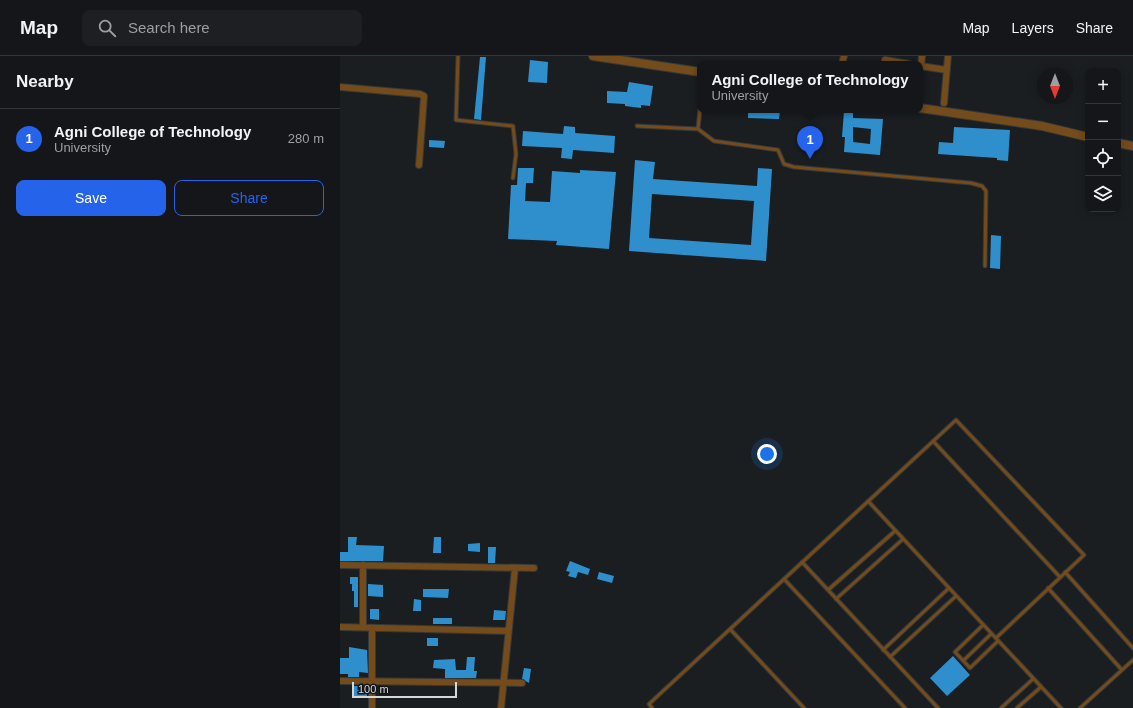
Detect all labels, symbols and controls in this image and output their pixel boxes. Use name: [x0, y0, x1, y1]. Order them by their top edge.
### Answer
search box: [82, 10, 362, 46]
text: Map: [20, 17, 58, 38]
icon: search: [96, 17, 118, 39]
text: Search here: [128, 19, 210, 36]
text: Map: [962, 20, 990, 36]
text: Layers: [1012, 20, 1054, 36]
text: Share: [1076, 20, 1113, 36]
popup: [697, 61, 923, 113]
north arrow: [1037, 68, 1073, 104]
map controls: [1085, 68, 1121, 212]
button: +: [1085, 68, 1121, 104]
text: Agni College of Technology: [711, 71, 909, 88]
text: Nearby: [16, 72, 74, 91]
text: University: [711, 88, 768, 103]
button: −: [1085, 104, 1121, 140]
text: Agni College of Technology: [54, 123, 251, 140]
pin: 1: [797, 126, 823, 159]
text: 1: [25, 131, 33, 146]
text: 280 m: [288, 131, 324, 146]
text: University: [54, 140, 111, 155]
button: locate: [1085, 140, 1121, 176]
button: layers: [1085, 176, 1121, 212]
button: Save: [16, 180, 166, 216]
button: Share: [174, 180, 324, 216]
your location: [757, 444, 777, 464]
scale bar: [352, 680, 457, 699]
text: 100 m: [358, 683, 389, 695]

